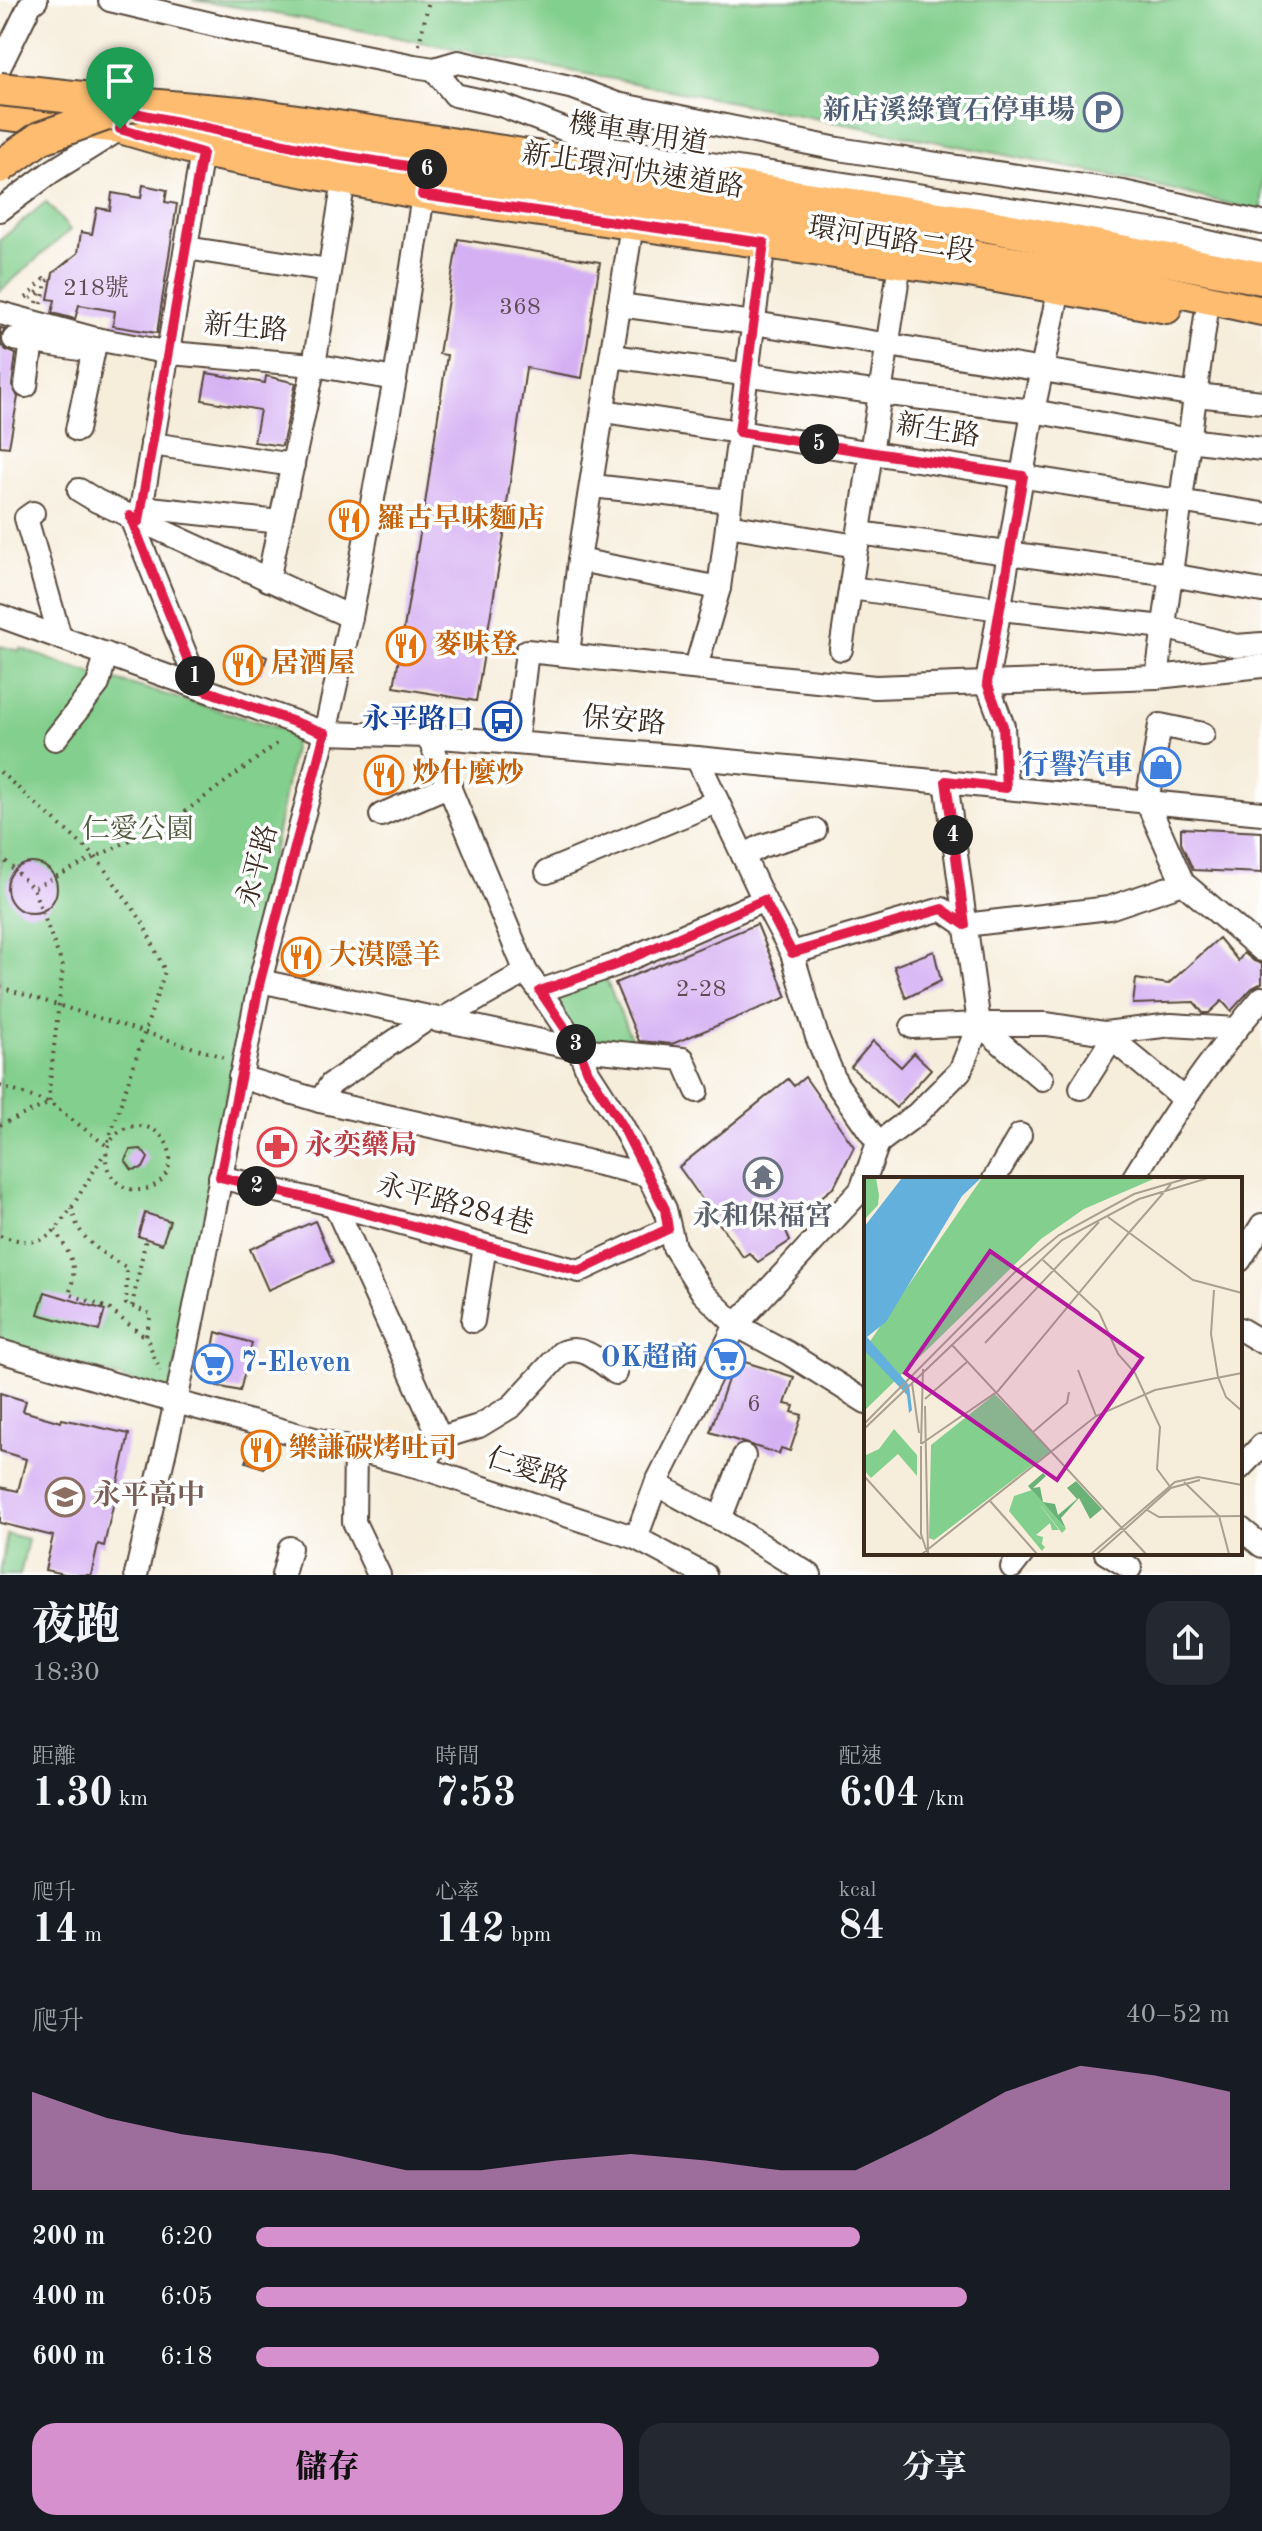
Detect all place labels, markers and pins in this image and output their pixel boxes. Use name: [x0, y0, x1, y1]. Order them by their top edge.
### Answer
pin: [86, 47, 154, 129]
parking icon: 新店溪綠寶石停車場: [1082, 91, 1124, 133]
place label: 新店溪綠寶石停車場: [823, 94, 1075, 126]
pin: 6: [407, 149, 447, 189]
pin: 5: [799, 424, 839, 464]
restaurant icon: 羅古早味麵店: [328, 499, 370, 541]
place label: 羅古早味麵店: [377, 502, 545, 534]
restaurant icon: 麥味登: [385, 625, 427, 667]
place label: 麥味登: [434, 629, 518, 660]
restaurant icon: 居酒屋: [222, 644, 264, 686]
place label: 居酒屋: [271, 648, 355, 679]
pin: 1: [175, 656, 215, 696]
bus stop icon: 永平路口: [481, 700, 523, 742]
place label: 永平路口: [362, 703, 474, 735]
shop icon: 行譽汽車: [1140, 746, 1182, 788]
place label: 行譽汽車: [1021, 749, 1133, 781]
restaurant icon: 炒什麼炒: [363, 754, 405, 796]
place label: 炒什麼炒: [412, 757, 524, 789]
pin: 4: [933, 815, 973, 855]
restaurant icon: 大漠隱羊: [280, 936, 322, 978]
place label: 大漠隱羊: [329, 940, 441, 971]
pin: 3: [556, 1024, 596, 1064]
pharmacy icon: 永奕藥局: [256, 1126, 298, 1168]
place label: 永奕藥局: [305, 1129, 417, 1161]
temple icon: 永和保福宮: [742, 1156, 784, 1198]
pin: 2: [237, 1166, 277, 1206]
place label: 永和保福宮: [693, 1200, 833, 1232]
supermarket icon: OK超商: [705, 1338, 747, 1380]
place label: OK超商: [601, 1341, 698, 1373]
supermarket icon: 7-Eleven: [192, 1343, 234, 1385]
place label: 7-Eleven: [241, 1350, 351, 1378]
restaurant icon: 樂謙碳烤吐司: [240, 1429, 282, 1471]
place label: 樂謙碳烤吐司: [289, 1432, 457, 1464]
school or university icon: 永平高中: [44, 1476, 86, 1518]
place label: 永平高中: [93, 1479, 205, 1511]

